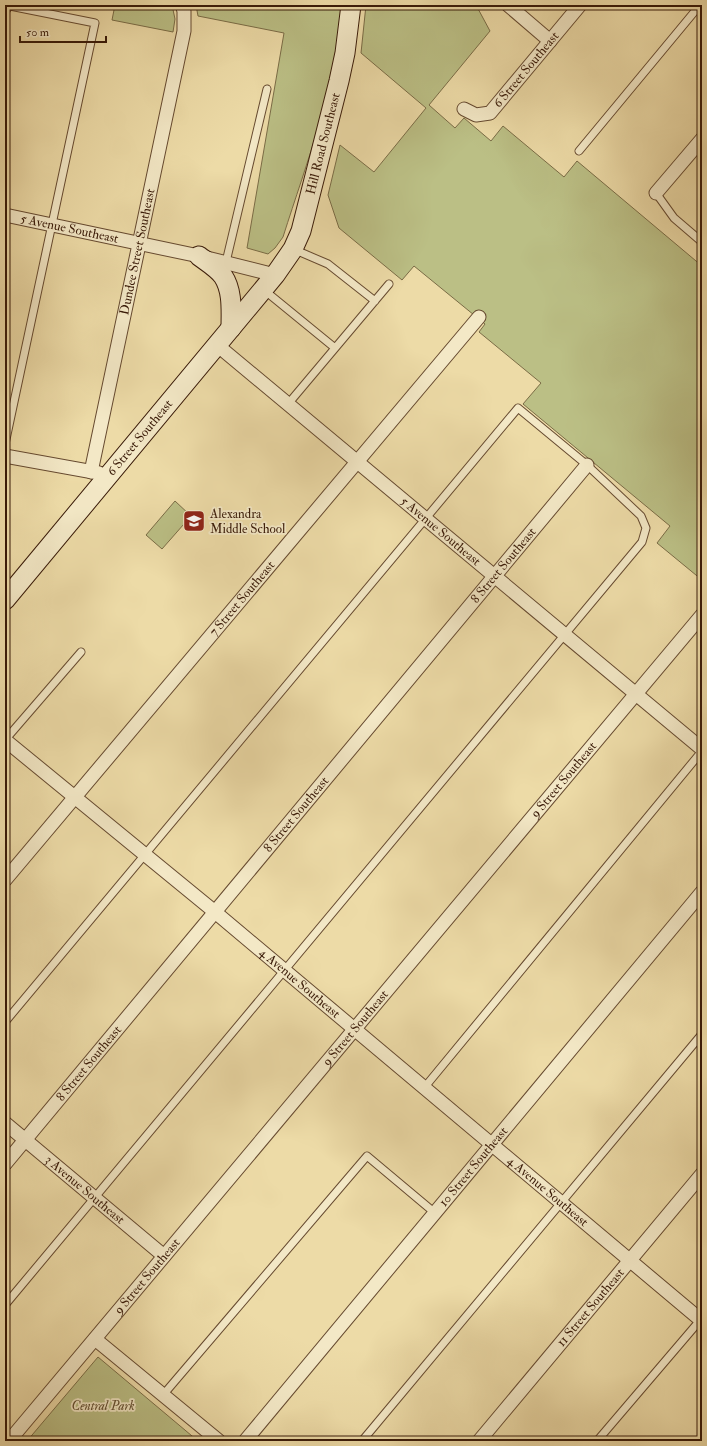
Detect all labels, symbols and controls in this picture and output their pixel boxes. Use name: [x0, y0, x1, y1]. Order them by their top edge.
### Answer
scale bar: [20, 18, 106, 44]
text: 50 m: [26, 25, 50, 40]
street label: 6 Street Southeast: [490, 28, 562, 111]
street label: Hill Road Southeast: [303, 91, 344, 196]
street label: Dundee Street Southeast: [116, 187, 159, 317]
street label: 5 Avenue Southeast: [19, 211, 120, 247]
street label: 6 Street Southeast: [104, 396, 176, 479]
street label: 5 Avenue Southeast: [397, 493, 484, 569]
place label: Alexandra Middle School: [209, 506, 286, 537]
school or university icon: Alexandra Middle School: [181, 508, 207, 534]
street label: 8 Street Southeast: [467, 524, 540, 606]
street label: 7 Street Southeast: [206, 558, 278, 639]
street label: 9 Street Southeast: [527, 739, 600, 822]
street label: 8 Street Southeast: [260, 773, 332, 855]
street label: 4 Avenue Southeast: [256, 945, 343, 1022]
street label: 9 Street Southeast: [318, 987, 392, 1070]
street label: 8 Street Southeast: [53, 1022, 125, 1104]
street label: 10 Street Southeast: [436, 1124, 511, 1210]
street label: 3 Avenue Southeast: [42, 1152, 128, 1228]
street label: 4 Avenue Southeast: [504, 1153, 592, 1230]
street label: 9 Street Southeast: [110, 1235, 184, 1318]
street label: 11 Street Southeast: [553, 1265, 628, 1350]
park label: Central Park: [71, 1398, 135, 1414]

